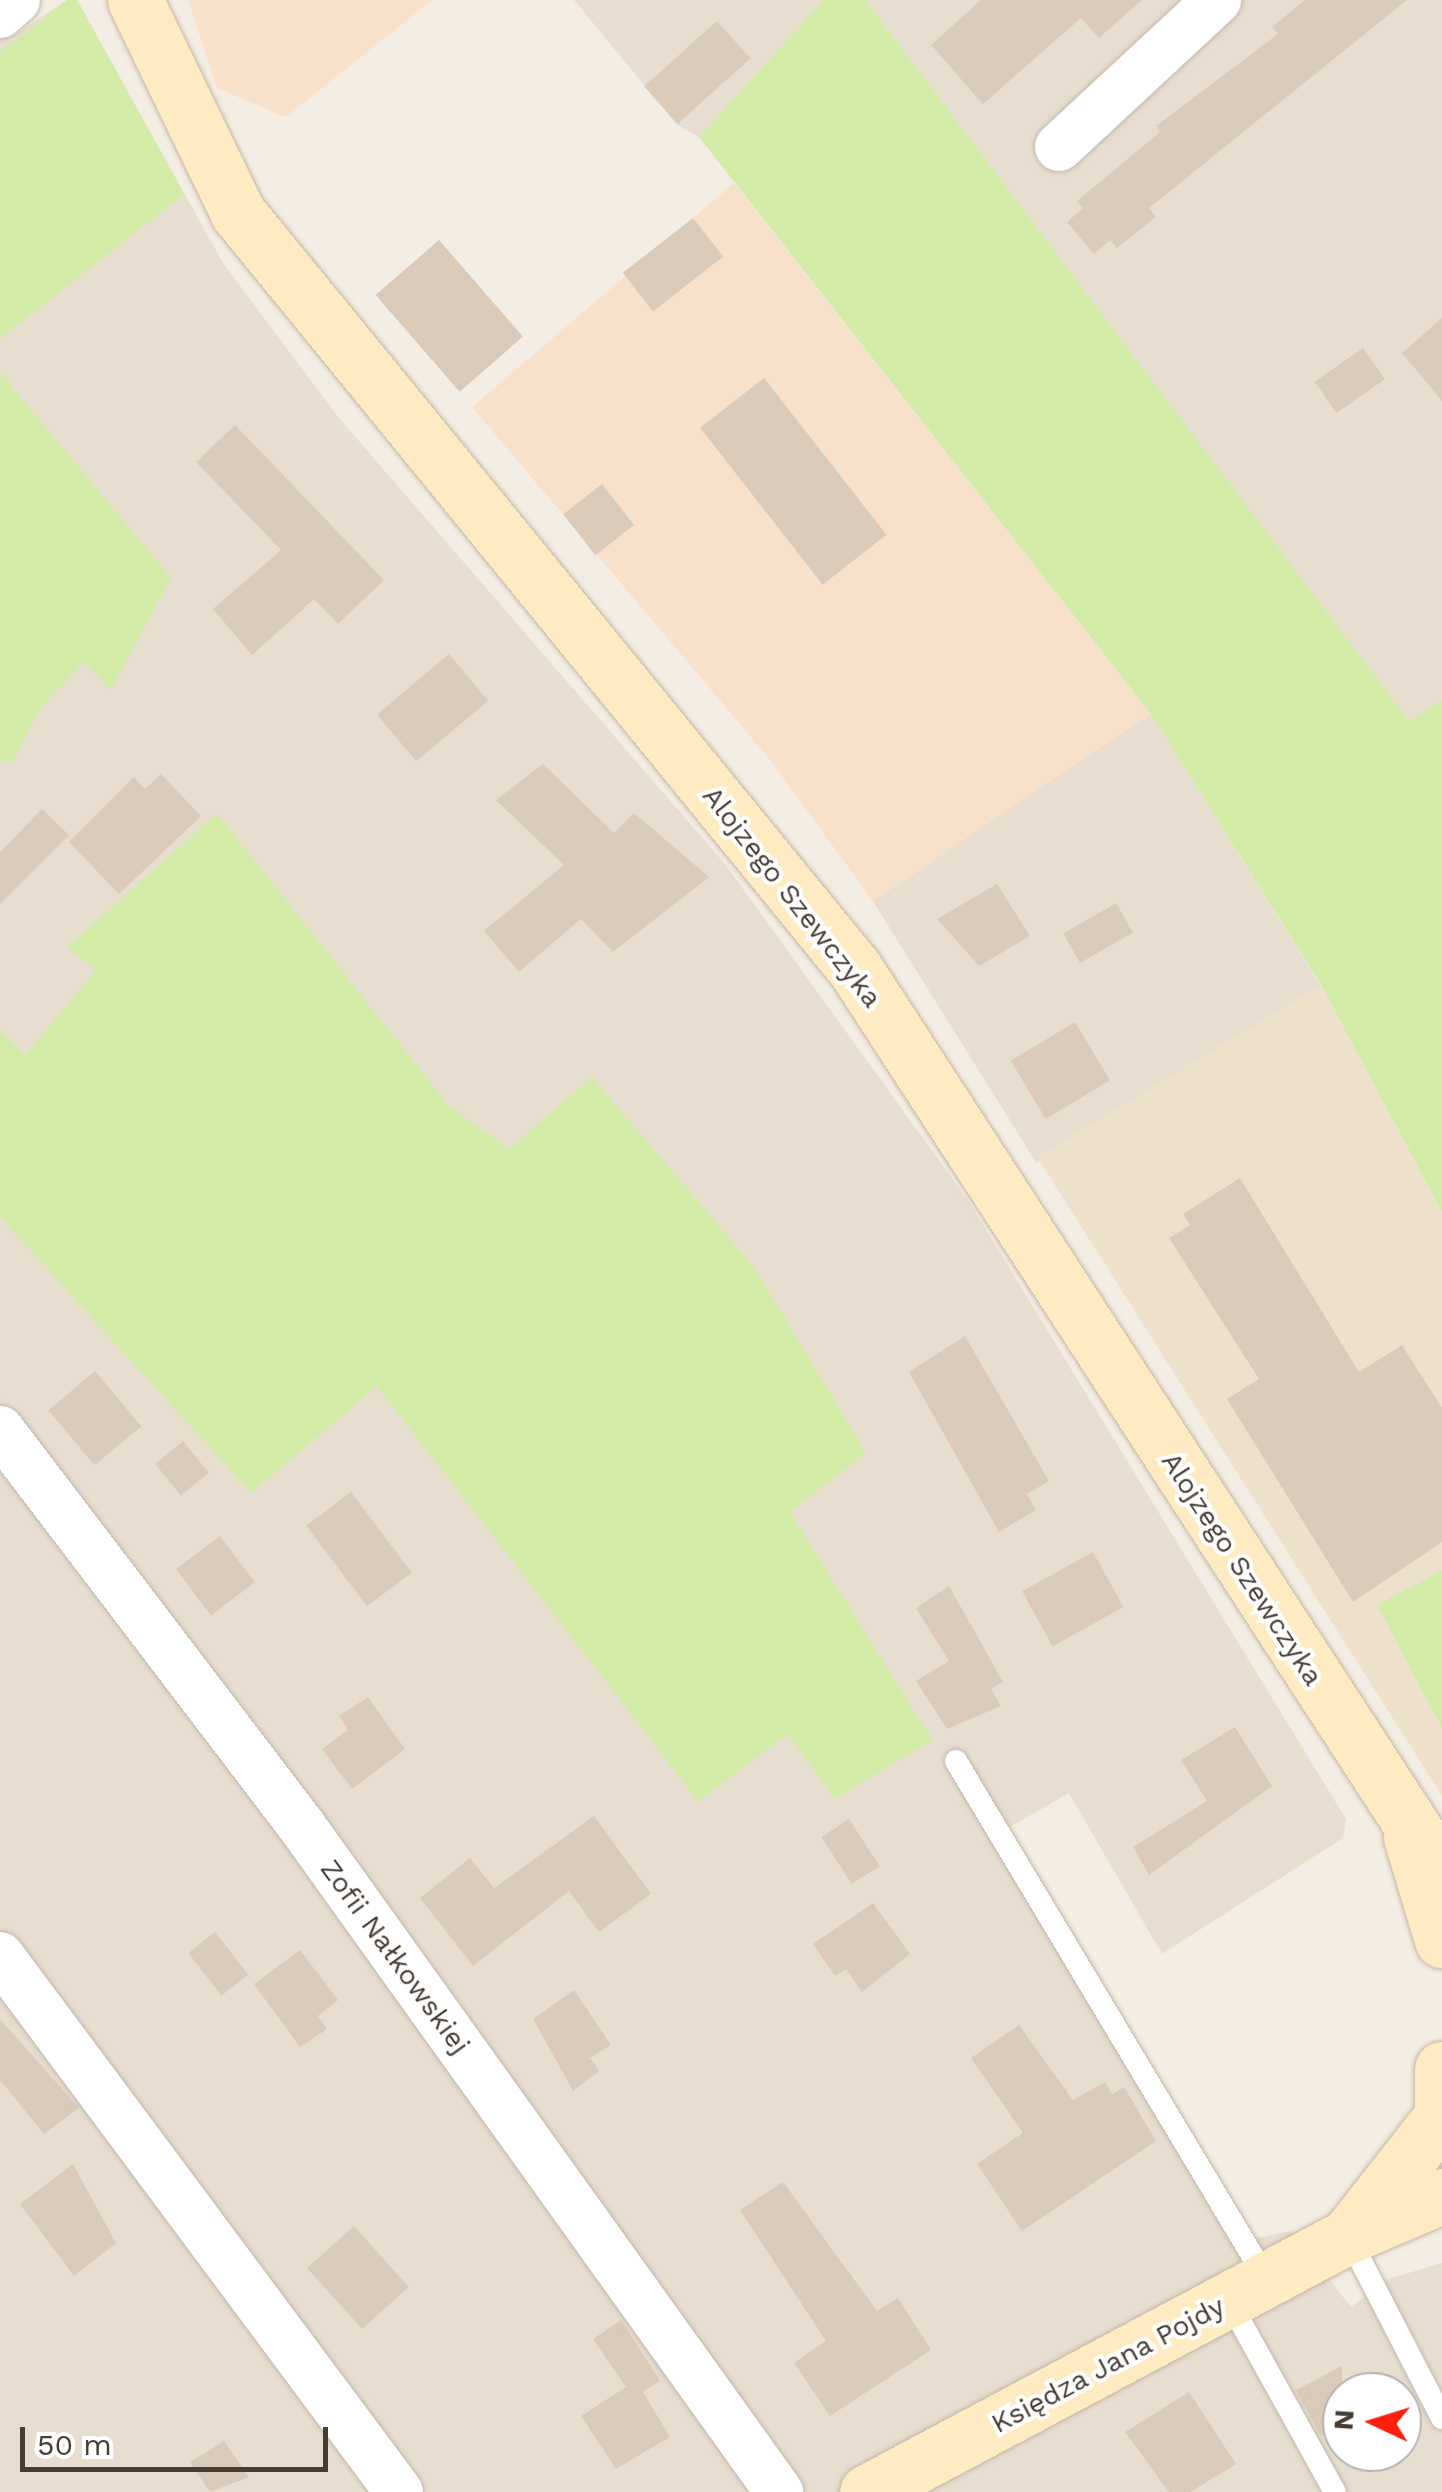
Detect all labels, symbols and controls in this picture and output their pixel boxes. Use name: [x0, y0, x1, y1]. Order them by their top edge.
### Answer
street label: Alojzego Szewczyka: [695, 780, 889, 1014]
street label: Alojzego Szewczyka: [1154, 1446, 1330, 1692]
street label: Zofii Nałkowskiej: [313, 1853, 477, 2061]
street label: Księdza Jana Pojdy: [985, 2289, 1231, 2441]
north arrow: [1322, 2372, 1422, 2472]
scale bar: [25, 2407, 332, 2469]
text: N: [1326, 2409, 1361, 2432]
text: 50 m: [37, 2427, 112, 2462]

